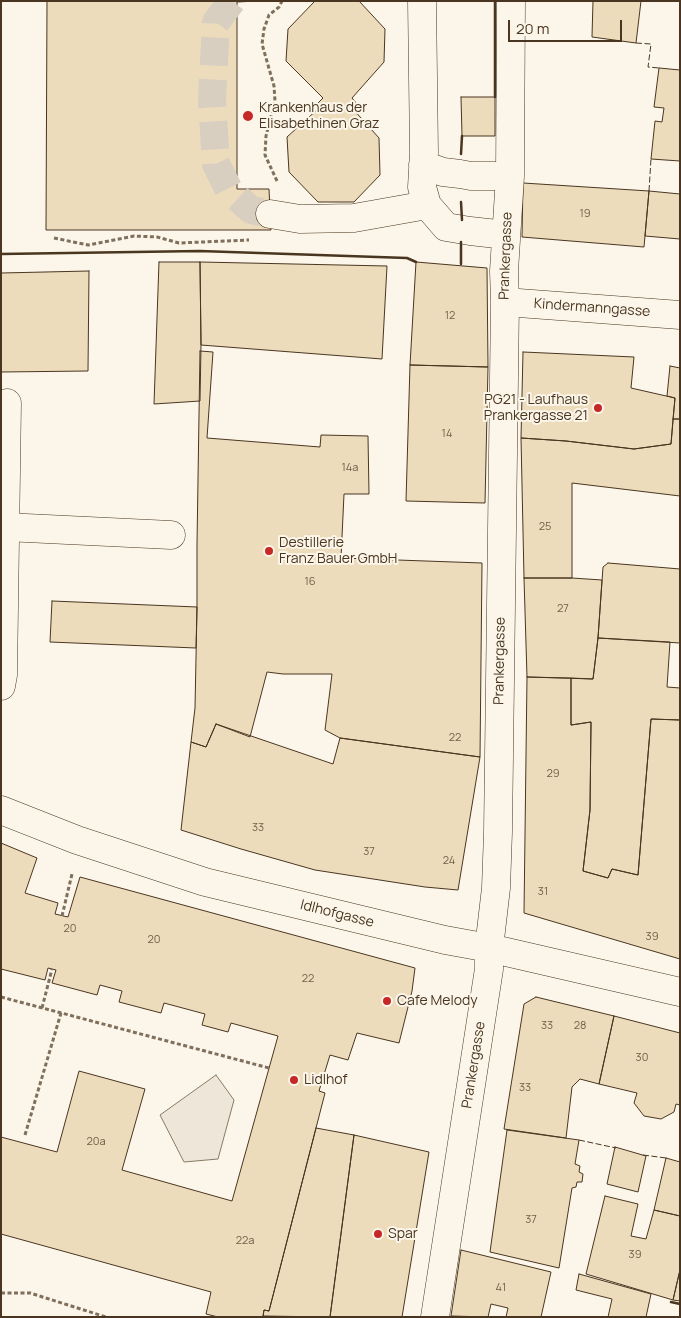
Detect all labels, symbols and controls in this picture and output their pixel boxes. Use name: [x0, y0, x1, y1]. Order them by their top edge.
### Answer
scale bar: [511, 10, 625, 42]
text: 20 m: [516, 18, 549, 39]
place label: Krankenhaus der Elisabethinen Graz: [259, 100, 379, 132]
marker: Krankenhaus der Elisabethinen Graz: [241, 109, 255, 123]
house number: 19: [579, 207, 591, 221]
street label: Prankergasse: [496, 212, 516, 300]
street label: Kindermanngasse: [533, 296, 651, 320]
house number: 12: [445, 309, 455, 323]
place label: PG21 - Laufhaus Prankergasse 21: [484, 392, 588, 424]
marker: PG21 - Laufhaus Prankergasse 21: [592, 402, 604, 414]
house number: 14: [442, 427, 452, 441]
house number: 14a: [342, 461, 358, 475]
house number: 25: [539, 520, 551, 534]
place label: Destillerie Franz Bauer GmbH: [279, 535, 397, 568]
marker: Destillerie Franz Bauer GmbH: [263, 545, 275, 557]
house number: 16: [304, 575, 316, 589]
house number: 27: [557, 602, 569, 616]
street label: Prankergasse: [491, 617, 509, 705]
house number: 22: [449, 731, 461, 745]
house number: 29: [546, 767, 560, 781]
house number: 33: [252, 821, 264, 835]
house number: 37: [363, 845, 375, 859]
house number: 24: [443, 854, 455, 868]
house number: 31: [538, 885, 548, 899]
street label: Idlhofgasse: [298, 897, 376, 931]
house number: 20: [64, 922, 76, 936]
house number: 39: [646, 930, 658, 944]
house number: 20: [148, 933, 160, 947]
house number: 22: [302, 972, 314, 986]
place label: Cafe Melody: [397, 993, 478, 1009]
marker: Cafe Melody: [381, 995, 393, 1007]
house number: 33: [541, 1019, 553, 1033]
house number: 28: [574, 1019, 586, 1033]
street label: Prankergasse: [459, 1020, 489, 1110]
house number: 30: [636, 1051, 648, 1065]
place label: Lidlhof: [304, 1072, 348, 1088]
marker: Lidlhof: [288, 1074, 300, 1086]
house number: 33: [519, 1081, 531, 1095]
house number: 20a: [86, 1135, 106, 1149]
house number: 37: [525, 1213, 537, 1227]
place label: Spar: [388, 1226, 418, 1242]
marker: Spar: [372, 1228, 384, 1240]
house number: 22a: [236, 1234, 254, 1248]
house number: 39: [629, 1248, 641, 1262]
house number: 41: [496, 1281, 506, 1295]

